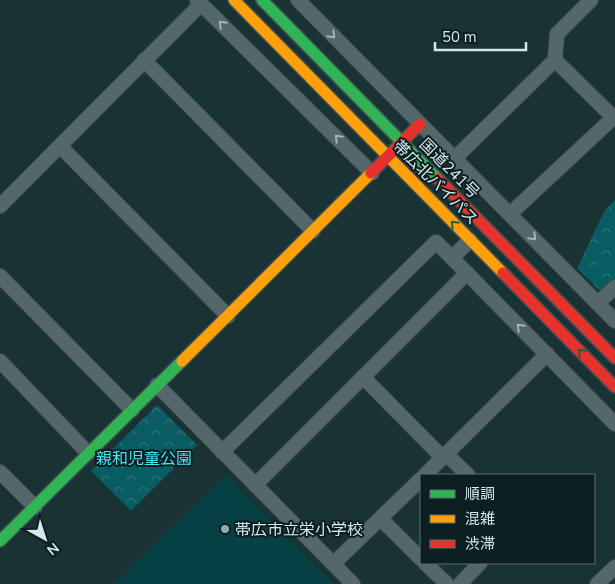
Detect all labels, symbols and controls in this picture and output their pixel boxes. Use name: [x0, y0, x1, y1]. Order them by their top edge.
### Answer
scale bar: [435, 20, 526, 52]
one-way arrow: [219, 21, 228, 30]
text: 50 m: [442, 27, 477, 47]
one-way arrow: [326, 29, 335, 38]
street label: 国道241号: [414, 134, 484, 204]
one-way arrow: [334, 135, 343, 144]
street label: 帯広北バイパス: [388, 135, 483, 230]
one-way arrow: [451, 221, 460, 230]
one-way arrow: [527, 231, 536, 240]
one-way arrow: [517, 323, 526, 332]
one-way arrow: [578, 349, 587, 358]
park label: 親和児童公園: [96, 448, 192, 470]
legend: [420, 474, 595, 564]
text: 順調: [465, 484, 495, 504]
text: 混雑: [465, 509, 495, 529]
north arrow: [20, 514, 70, 564]
place label: 帯広市立栄小学校: [235, 519, 363, 541]
marker: 帯広市立栄小学校: [219, 523, 231, 535]
text: 渋滞: [465, 534, 495, 554]
text: N: [43, 538, 63, 559]

